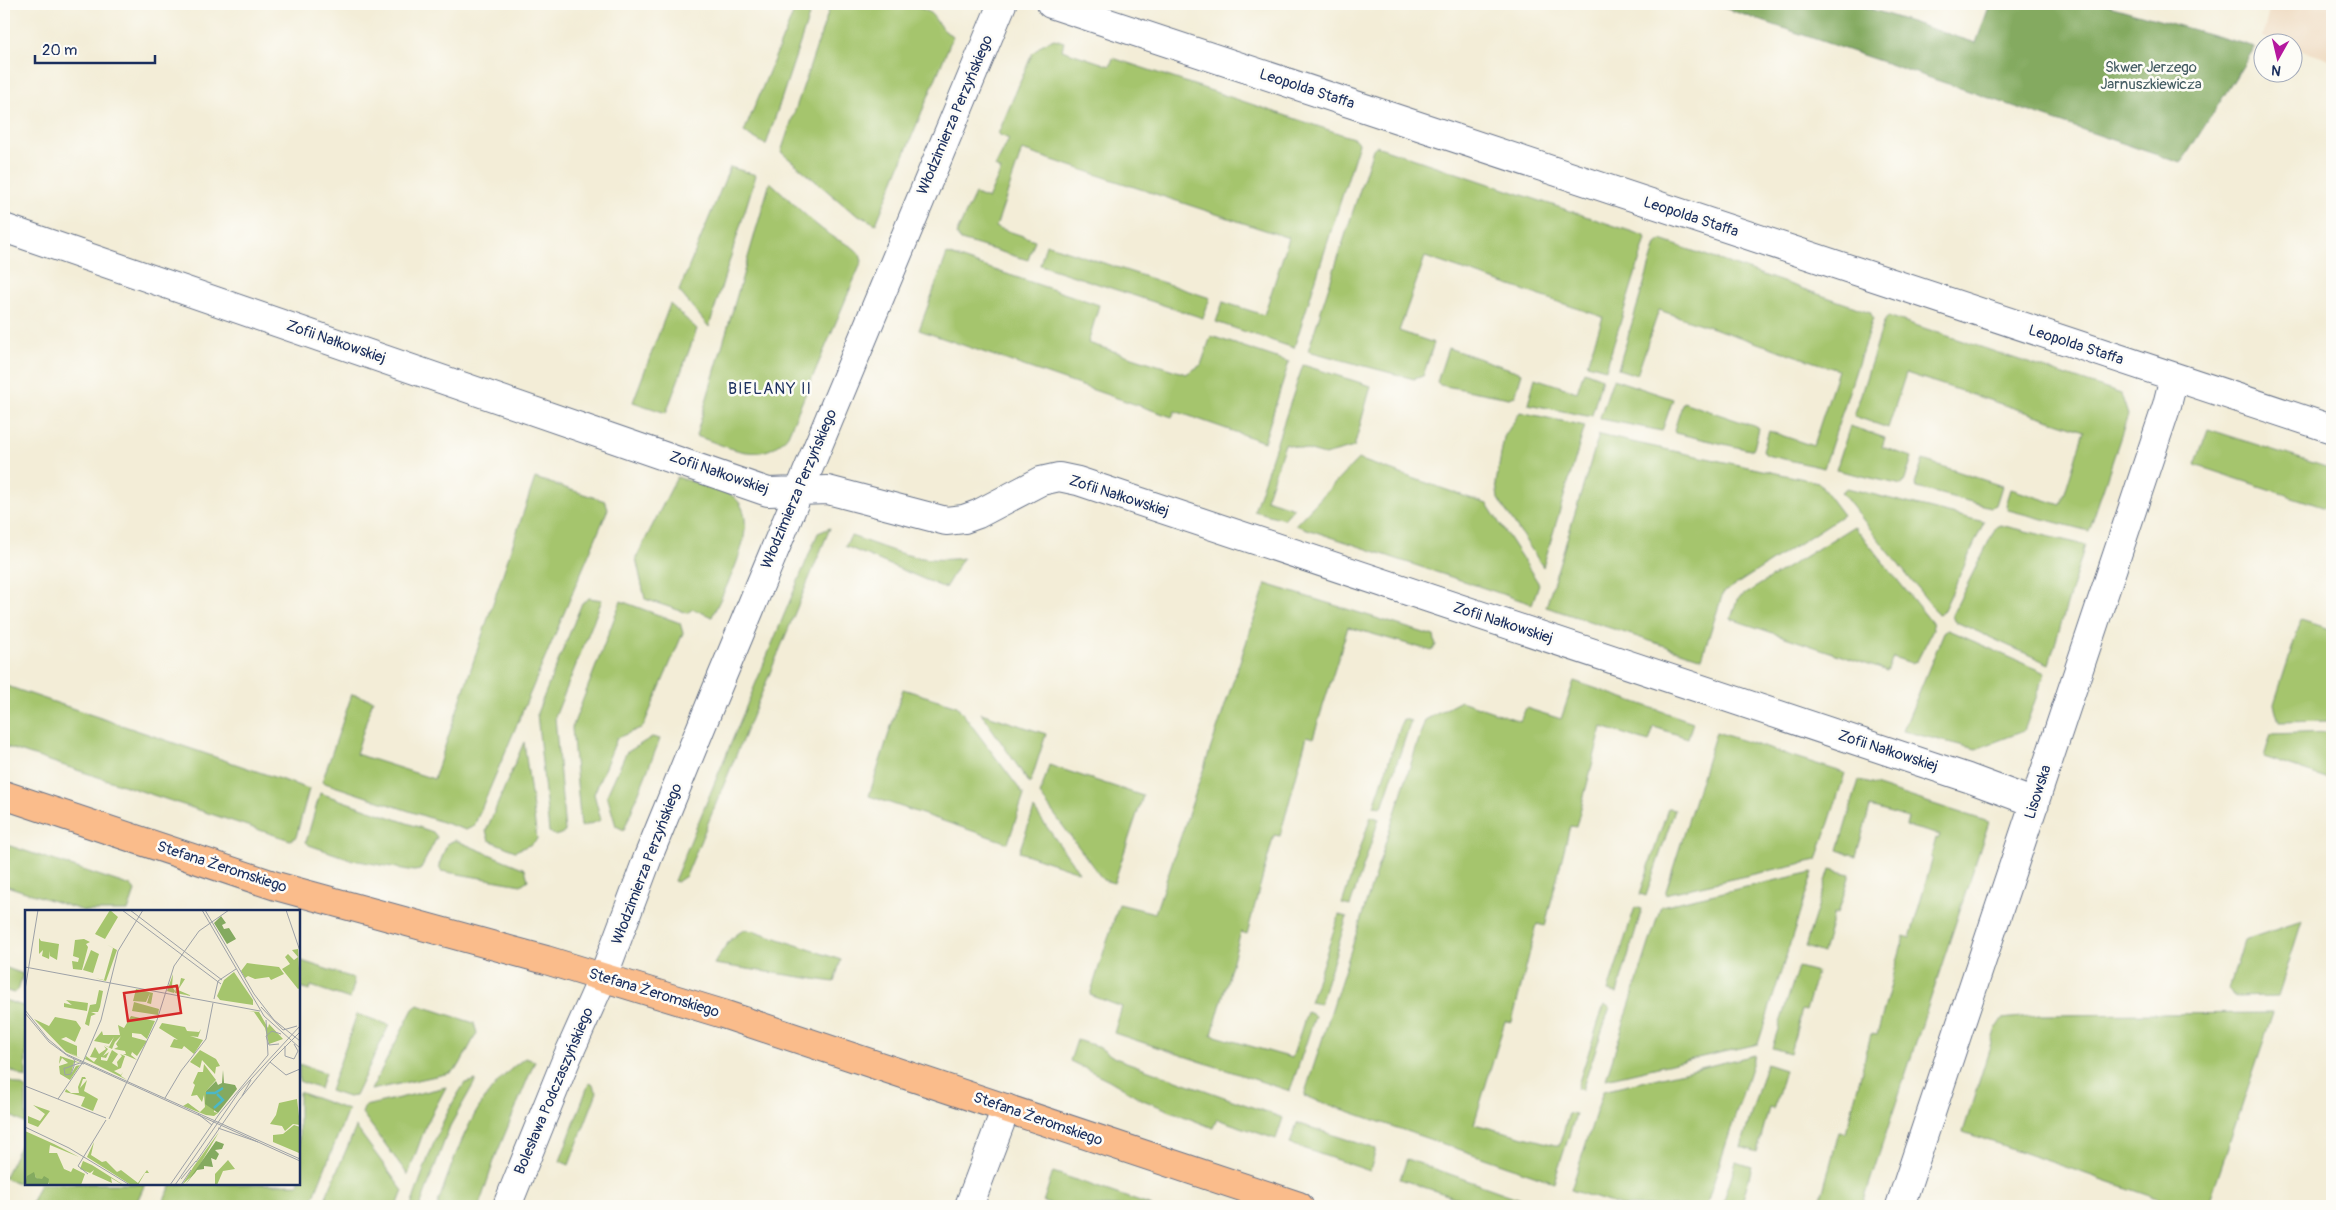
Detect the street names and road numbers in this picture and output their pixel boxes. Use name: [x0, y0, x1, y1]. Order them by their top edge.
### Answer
street label: Włodzimierza Perzyńskiego: [913, 32, 997, 198]
street label: Leopolda Staffa: [1257, 65, 1357, 113]
street label: Leopolda Staffa: [1641, 193, 1741, 241]
street label: Zofii Nałkowskiej: [284, 316, 388, 368]
street label: Leopolda Staffa: [2026, 321, 2126, 369]
street label: Włodzimierza Perzyńskiego: [757, 406, 841, 572]
street label: Zofii Nałkowskiej: [667, 447, 771, 499]
street label: Zofii Nałkowskiej: [1067, 471, 1171, 521]
street label: Zofii Nałkowskiej: [1451, 598, 1555, 648]
street label: Zofii Nałkowskiej: [1836, 726, 1940, 776]
street label: Lisowska: [2020, 763, 2056, 821]
street label: Włodzimierza Perzyńskiego: [607, 781, 687, 947]
street label: Stefana Żeromskiego: [155, 837, 289, 897]
street label: Stefana Żeromskiego: [586, 964, 722, 1022]
street label: Bolesława Podczaszyńskiego: [510, 1005, 598, 1177]
street label: Stefana Żeromskiego: [971, 1088, 1105, 1150]

